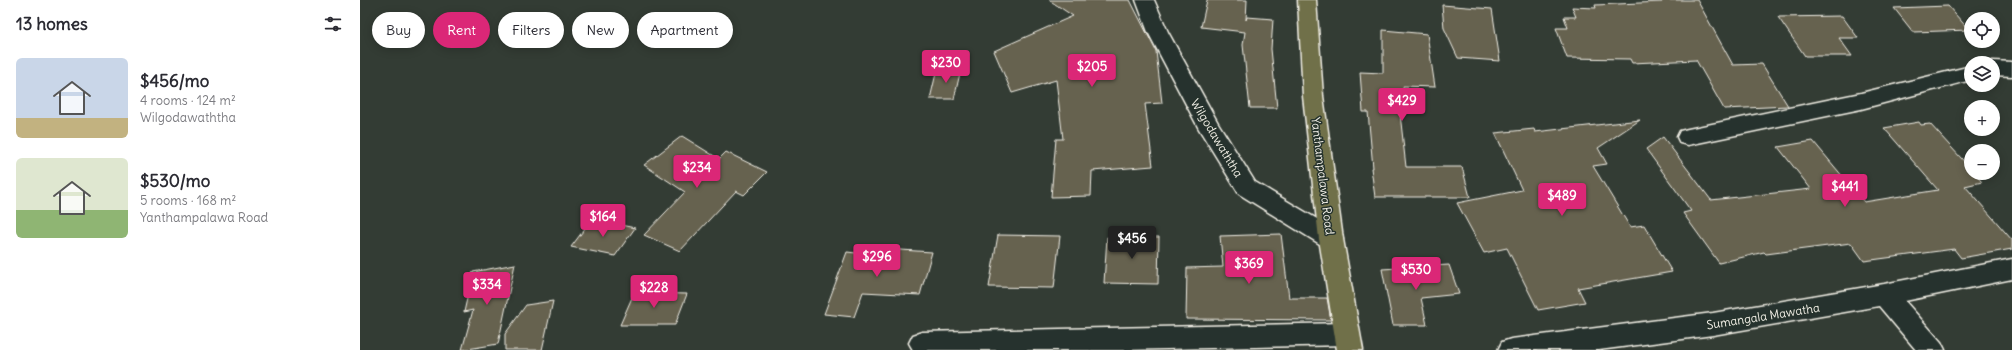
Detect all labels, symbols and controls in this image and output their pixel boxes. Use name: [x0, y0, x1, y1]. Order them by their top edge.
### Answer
chip: Buy: [372, 12, 425, 48]
chip: Rent: [433, 12, 490, 48]
chip: Filters: [498, 12, 564, 48]
chip: New: [572, 12, 629, 48]
chip: Apartment: [637, 12, 733, 48]
map controls: [1964, 12, 2000, 180]
button: locate: [1964, 12, 2000, 48]
text: 13 homes: [16, 13, 88, 35]
icon: filters: [322, 13, 344, 35]
pin: $230: [922, 50, 970, 84]
text: $230: [931, 54, 961, 71]
pin: $205: [1068, 54, 1116, 88]
button: layers: [1964, 56, 2000, 92]
text: $205: [1077, 58, 1107, 75]
text: $456/mo: [140, 70, 209, 92]
icon: home: [48, 74, 96, 122]
pin: $429: [1378, 88, 1426, 122]
text: 4 rooms · 124 m²: [140, 92, 236, 109]
text: $429: [1387, 92, 1417, 109]
street label: Wilgodawaththa: [1188, 96, 1246, 180]
button: +: [1964, 100, 2000, 136]
text: Wilgodawaththa: [140, 109, 236, 126]
street label: Yanthampalawa Road: [1308, 116, 1338, 236]
button: −: [1964, 144, 2000, 180]
pin: $234: [673, 155, 721, 189]
text: $234: [682, 159, 712, 176]
text: $530/mo: [140, 170, 210, 192]
icon: home: [48, 174, 96, 222]
pin: $441: [1821, 174, 1869, 208]
text: $441: [1831, 178, 1859, 195]
pin: $489: [1538, 183, 1586, 217]
text: $489: [1547, 187, 1577, 204]
text: 5 rooms · 168 m²: [140, 192, 236, 209]
pin: $164: [579, 204, 627, 238]
text: $164: [589, 208, 617, 225]
text: Yanthampalawa Road: [140, 209, 268, 226]
pin: $456: [1108, 226, 1156, 260]
text: $456: [1117, 230, 1147, 247]
pin: $296: [853, 244, 901, 278]
text: $296: [862, 248, 892, 265]
pin: $369: [1225, 251, 1273, 285]
text: $369: [1234, 255, 1264, 272]
pin: $530: [1392, 257, 1440, 291]
text: $530: [1401, 261, 1431, 278]
pin: $334: [463, 272, 511, 306]
pin: $228: [630, 275, 678, 309]
text: $334: [472, 276, 502, 293]
text: $228: [640, 279, 668, 296]
street label: Sumangala Mawatha: [1705, 300, 1821, 332]

